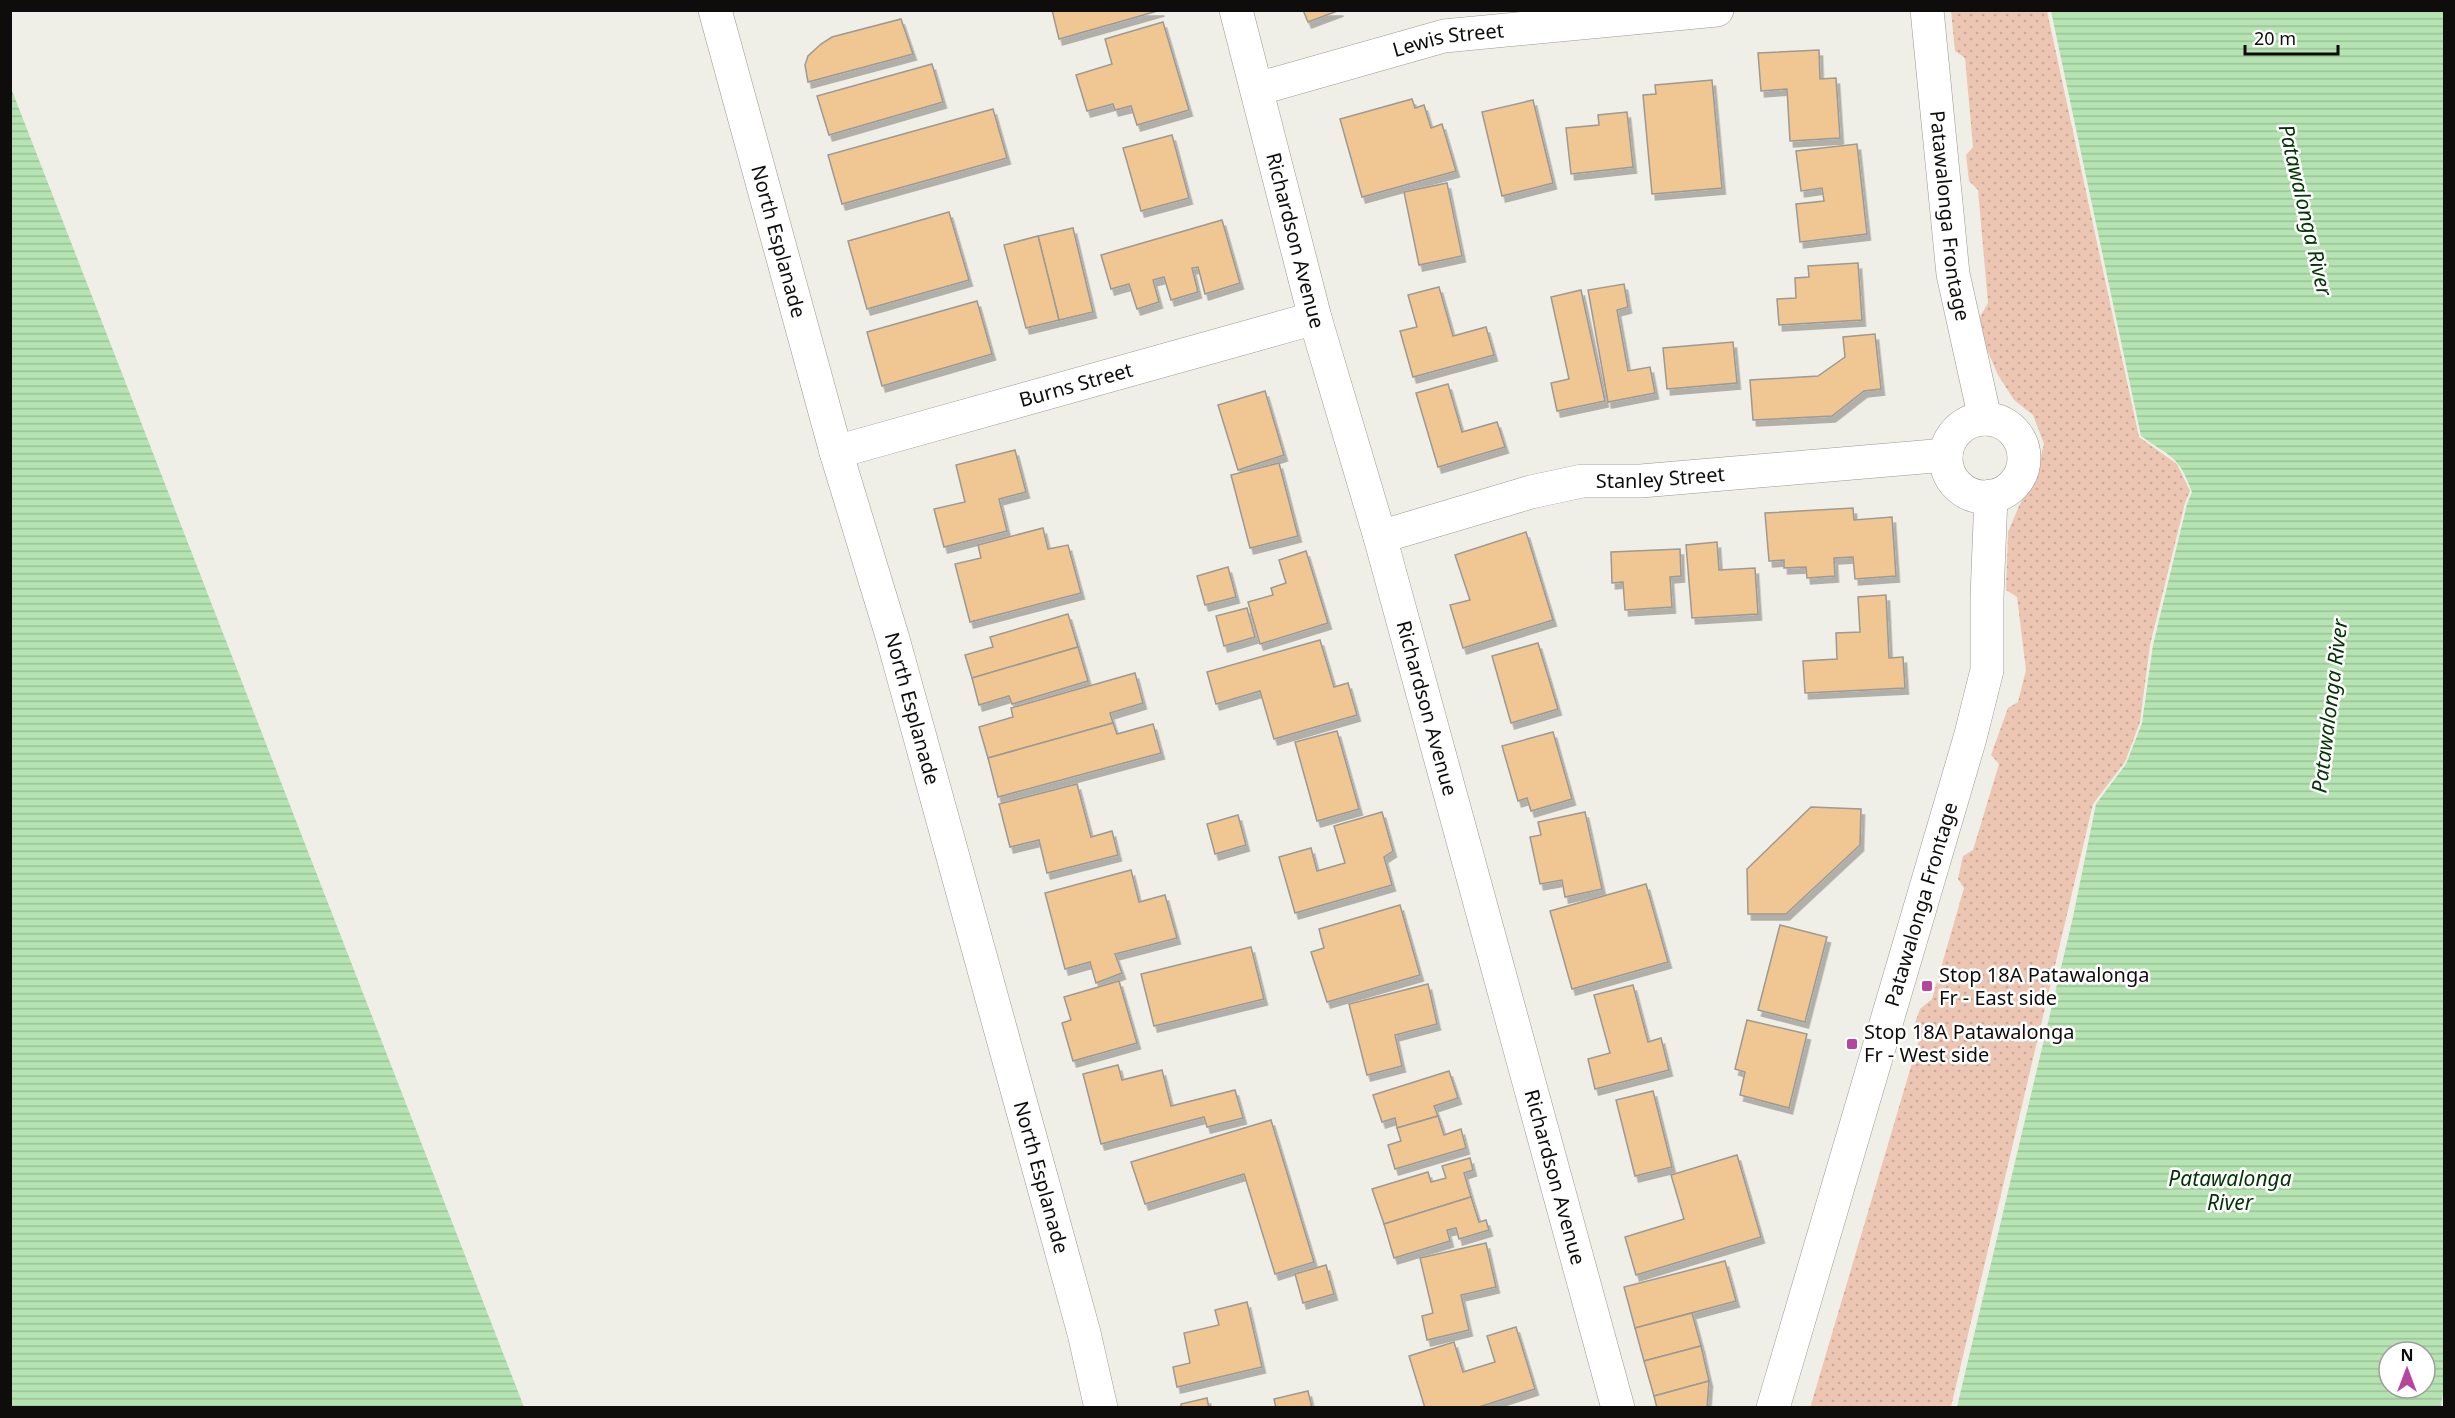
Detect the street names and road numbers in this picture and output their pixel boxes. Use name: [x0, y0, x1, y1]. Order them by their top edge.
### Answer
street label: Lewis Street: [1389, 16, 1505, 63]
street label: Patawalonga Frontage: [1924, 109, 1977, 323]
street label: Richardson Avenue: [1260, 150, 1331, 332]
street label: North Esplanade: [745, 162, 813, 321]
street label: Burns Street: [1016, 356, 1135, 413]
street label: Stanley Street: [1596, 460, 1726, 494]
street label: Richardson Avenue: [1390, 618, 1464, 799]
street label: North Esplanade: [879, 629, 947, 788]
street label: Patawalonga Frontage: [1878, 799, 1963, 1010]
street label: Richardson Avenue: [1519, 1086, 1592, 1268]
street label: North Esplanade: [1008, 1098, 1075, 1256]

